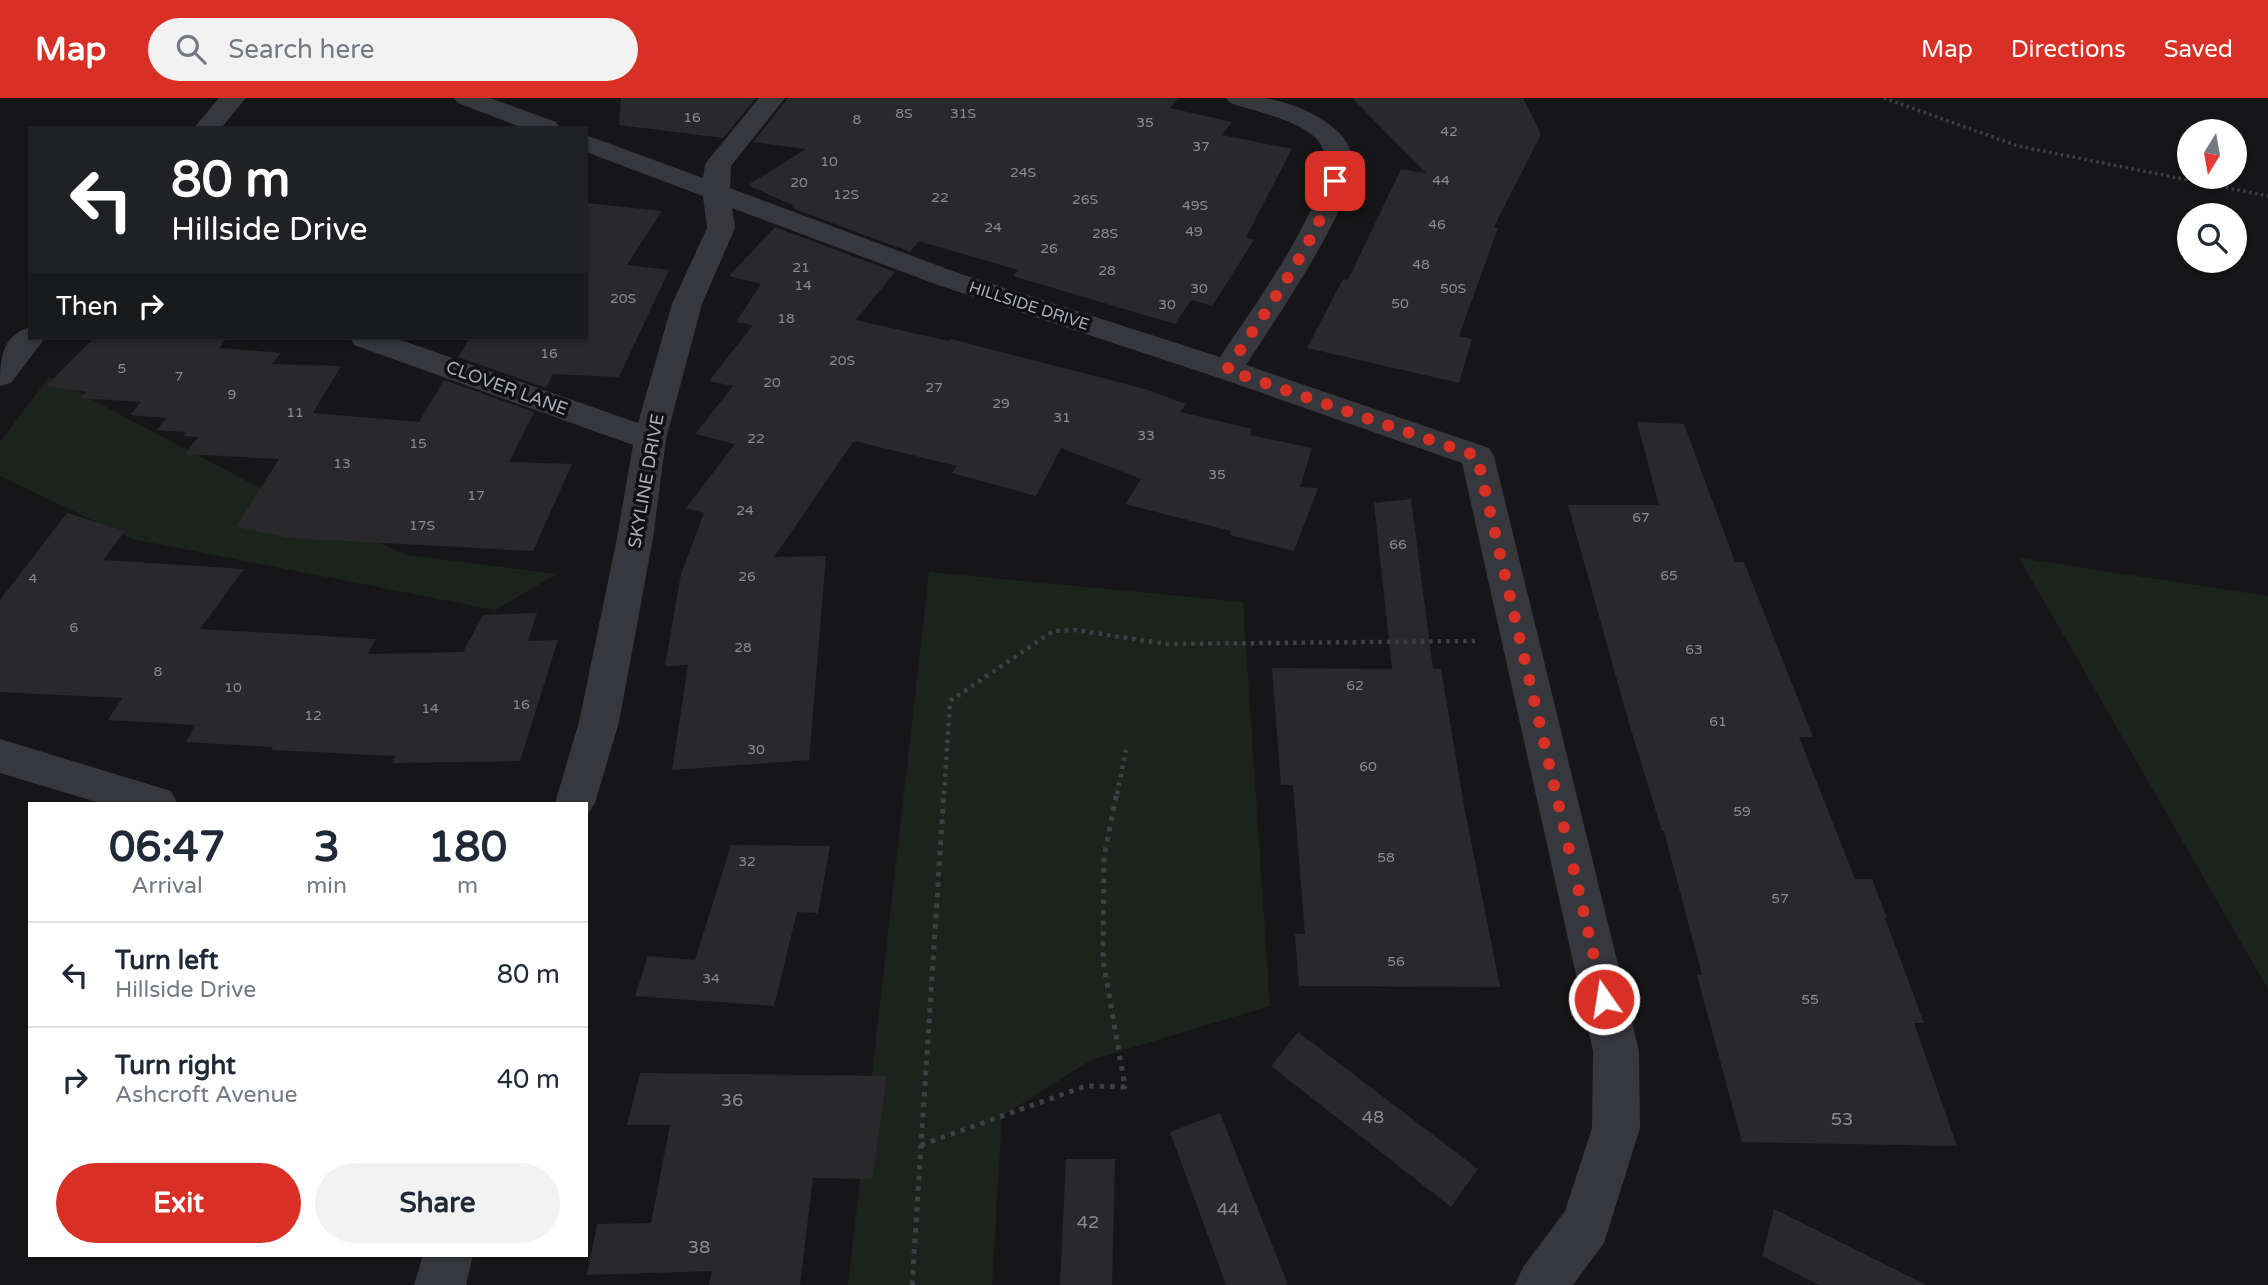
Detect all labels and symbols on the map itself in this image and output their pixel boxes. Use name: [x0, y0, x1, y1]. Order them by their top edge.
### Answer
house number: 8S: [895, 105, 913, 122]
house number: 31S: [950, 105, 976, 122]
house number: 16: [683, 109, 701, 126]
house number: 8: [853, 111, 862, 128]
house number: 35: [1136, 114, 1154, 131]
north arrow: [2177, 119, 2247, 189]
house number: 42: [1440, 123, 1458, 140]
house number: 37: [1192, 138, 1210, 155]
pin: [1305, 151, 1365, 211]
house number: 10: [820, 153, 838, 170]
house number: 24S: [1010, 164, 1036, 181]
house number: 44: [1432, 172, 1450, 189]
house number: 20: [790, 174, 808, 191]
house number: 12S: [833, 186, 859, 203]
house number: 22: [931, 189, 949, 206]
house number: 26S: [1072, 191, 1098, 208]
house number: 49S: [1182, 197, 1208, 214]
house number: 46: [1428, 216, 1446, 233]
house number: 24: [984, 219, 1002, 236]
house number: 49: [1185, 223, 1203, 240]
house number: 28S: [1092, 225, 1118, 242]
house number: 26: [1040, 240, 1058, 257]
house number: 48: [1412, 256, 1430, 273]
house number: 21: [792, 259, 810, 276]
house number: 28: [1098, 262, 1116, 279]
house number: 14: [794, 277, 812, 294]
street label: HILLSIDE DRIVE: [966, 277, 1092, 335]
house number: 30: [1190, 280, 1208, 297]
house number: 50S: [1440, 280, 1466, 297]
house number: 20S: [610, 290, 636, 307]
house number: 50: [1391, 295, 1409, 312]
house number: 30: [1158, 296, 1176, 313]
house number: 18: [777, 310, 795, 327]
house number: 16: [540, 345, 558, 362]
house number: 20S: [829, 352, 855, 369]
street label: CLOVER LANE: [443, 356, 571, 420]
house number: 5: [118, 360, 126, 377]
house number: 7: [175, 368, 183, 385]
house number: 20: [763, 374, 781, 391]
house number: 27: [925, 379, 943, 396]
house number: 9: [228, 386, 236, 403]
house number: 29: [992, 395, 1010, 412]
house number: 11: [286, 404, 304, 421]
house number: 31: [1053, 409, 1071, 426]
street label: SKYLINE DRIVE: [623, 412, 669, 550]
house number: 33: [1137, 427, 1155, 444]
house number: 22: [747, 430, 765, 447]
house number: 15: [409, 435, 427, 452]
house number: 13: [333, 455, 351, 472]
house number: 35: [1208, 466, 1226, 483]
house number: 17: [467, 487, 485, 504]
house number: 24: [736, 502, 754, 519]
house number: 67: [1632, 509, 1650, 526]
house number: 17S: [409, 517, 435, 534]
house number: 66: [1389, 536, 1407, 553]
house number: 65: [1660, 567, 1678, 584]
house number: 26: [738, 568, 756, 585]
house number: 4: [29, 570, 38, 587]
house number: 6: [70, 619, 79, 636]
house number: 28: [734, 639, 752, 656]
house number: 63: [1685, 641, 1703, 658]
house number: 8: [154, 663, 163, 680]
house number: 62: [1346, 677, 1364, 694]
house number: 10: [224, 679, 242, 696]
house number: 16: [512, 696, 530, 713]
house number: 14: [421, 700, 439, 717]
house number: 12: [304, 707, 322, 724]
house number: 61: [1709, 713, 1727, 730]
house number: 30: [747, 741, 765, 758]
house number: 60: [1359, 758, 1377, 775]
house number: 59: [1733, 803, 1751, 820]
house number: 58: [1377, 849, 1395, 866]
house number: 32: [738, 853, 756, 870]
house number: 57: [1771, 890, 1789, 907]
house number: 56: [1387, 953, 1405, 970]
position arrow: [1567, 962, 1641, 1036]
house number: 34: [702, 970, 720, 987]
house number: 55: [1801, 991, 1819, 1008]
house number: 36: [721, 1089, 743, 1111]
house number: 48: [1362, 1106, 1384, 1128]
house number: 53: [1831, 1108, 1853, 1130]
house number: 44: [1217, 1198, 1239, 1220]
house number: 42: [1077, 1211, 1099, 1233]
house number: 38: [688, 1236, 710, 1258]

